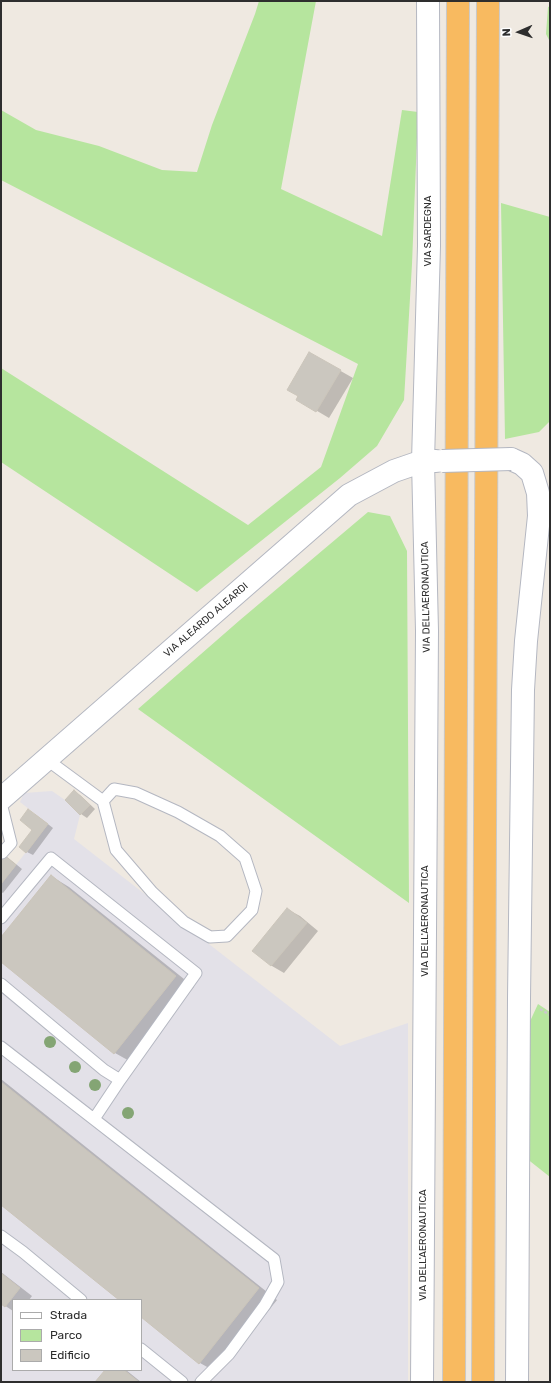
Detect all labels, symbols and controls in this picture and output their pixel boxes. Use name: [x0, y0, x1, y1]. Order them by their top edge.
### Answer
north arrow: [499, 12, 539, 52]
text: N: [500, 28, 513, 37]
street label: VIA SARDEGNA: [422, 195, 434, 267]
street label: VIA DELL'AERONAUTICA: [419, 541, 433, 653]
street label: VIA ALEARDO ALEARDI: [162, 580, 250, 660]
street label: VIA DELL'AERONAUTICA: [419, 865, 431, 977]
street label: VIA DELL'AERONAUTICA: [417, 1189, 429, 1301]
legend: [12, 1299, 142, 1371]
text: Strada: [50, 1308, 87, 1322]
text: Parco: [50, 1328, 82, 1342]
text: Edificio: [50, 1348, 90, 1362]

